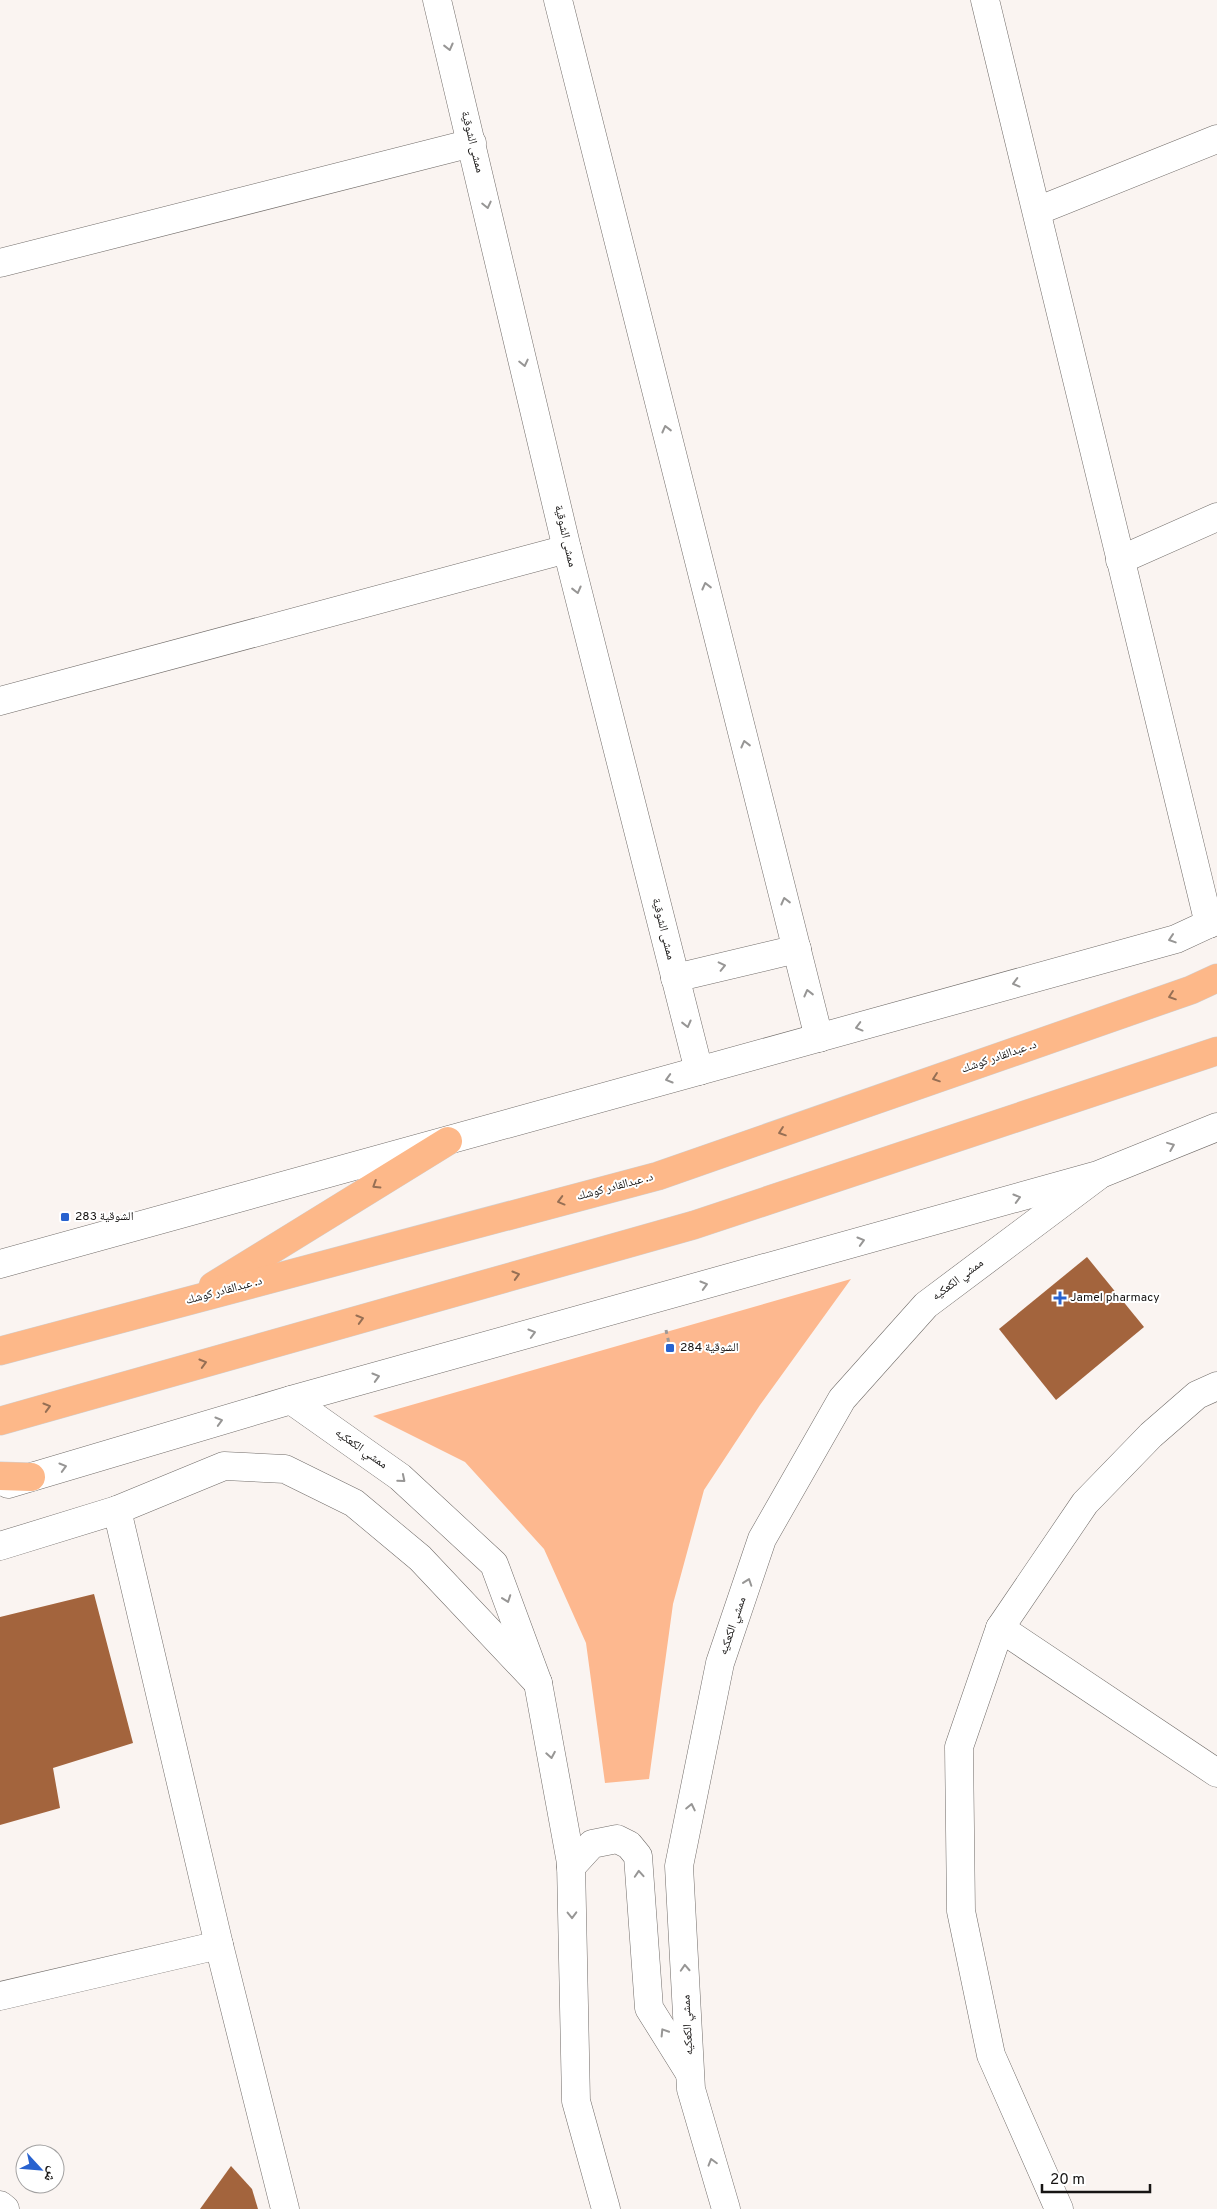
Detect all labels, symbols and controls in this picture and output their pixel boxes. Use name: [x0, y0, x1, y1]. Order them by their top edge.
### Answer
one-way arrow: [443, 43, 453, 51]
street label: ممشى الشوقية: [457, 109, 487, 175]
one-way arrow: [481, 201, 492, 210]
one-way arrow: [518, 359, 529, 368]
one-way arrow: [661, 424, 672, 433]
street label: ممشى الشوقية: [550, 503, 580, 569]
one-way arrow: [701, 582, 712, 591]
one-way arrow: [572, 585, 582, 593]
one-way arrow: [740, 739, 751, 748]
street label: ممشى الشوقية: [648, 896, 678, 962]
one-way arrow: [780, 897, 791, 906]
one-way arrow: [1169, 934, 1177, 944]
one-way arrow: [718, 961, 727, 972]
one-way arrow: [1012, 978, 1021, 988]
one-way arrow: [803, 989, 814, 998]
one-way arrow: [1168, 990, 1177, 1000]
one-way arrow: [681, 1020, 691, 1028]
one-way arrow: [856, 1021, 864, 1031]
street label: د. عبدالقادر كوشك: [959, 1037, 1039, 1077]
one-way arrow: [932, 1073, 941, 1083]
one-way arrow: [665, 1074, 674, 1084]
one-way arrow: [779, 1126, 787, 1136]
one-way arrow: [1166, 1142, 1175, 1152]
street label: د. عبدالقادر كوشك: [575, 1169, 655, 1205]
one-way arrow: [373, 1178, 382, 1188]
one-way arrow: [1013, 1193, 1022, 1204]
one-way arrow: [557, 1196, 565, 1206]
place label: الشوقية 283: [75, 1209, 134, 1225]
marker: الشوقية 283: [59, 1211, 71, 1223]
one-way arrow: [856, 1237, 864, 1247]
street label: ممشي الكعكيه: [929, 1255, 988, 1305]
one-way arrow: [512, 1271, 520, 1281]
street label: د. عبدالقادر كوشك: [184, 1273, 264, 1309]
one-way arrow: [700, 1280, 709, 1291]
place label: Jamel pharmacy: [1070, 1290, 1160, 1306]
marker: Jamel pharmacy: [1054, 1292, 1066, 1304]
one-way arrow: [355, 1315, 363, 1325]
one-way arrow: [528, 1328, 537, 1339]
place label: الشوقية 284: [680, 1340, 739, 1356]
marker: الشوقية 284: [664, 1342, 676, 1354]
one-way arrow: [199, 1359, 207, 1369]
one-way arrow: [371, 1372, 379, 1382]
one-way arrow: [42, 1403, 51, 1413]
one-way arrow: [215, 1417, 223, 1427]
street label: ممشي الكعكيه: [331, 1425, 390, 1474]
one-way arrow: [59, 1463, 67, 1473]
one-way arrow: [396, 1473, 405, 1482]
one-way arrow: [742, 1578, 752, 1587]
one-way arrow: [501, 1594, 511, 1603]
street label: ممشي الكعكيه: [716, 1595, 751, 1658]
one-way arrow: [545, 1750, 555, 1759]
one-way arrow: [685, 1802, 696, 1811]
one-way arrow: [634, 1869, 645, 1877]
one-way arrow: [567, 1912, 577, 1920]
one-way arrow: [679, 1964, 690, 1972]
street label: ممشي الكعكيه: [678, 1994, 699, 2056]
one-way arrow: [661, 2028, 670, 2037]
north arrow: [15, 2144, 65, 2194]
one-way arrow: [708, 2159, 718, 2167]
scale bar: [1042, 2162, 1150, 2194]
text: ش: [39, 2164, 61, 2185]
text: 20 m: [1050, 2171, 1085, 2190]

